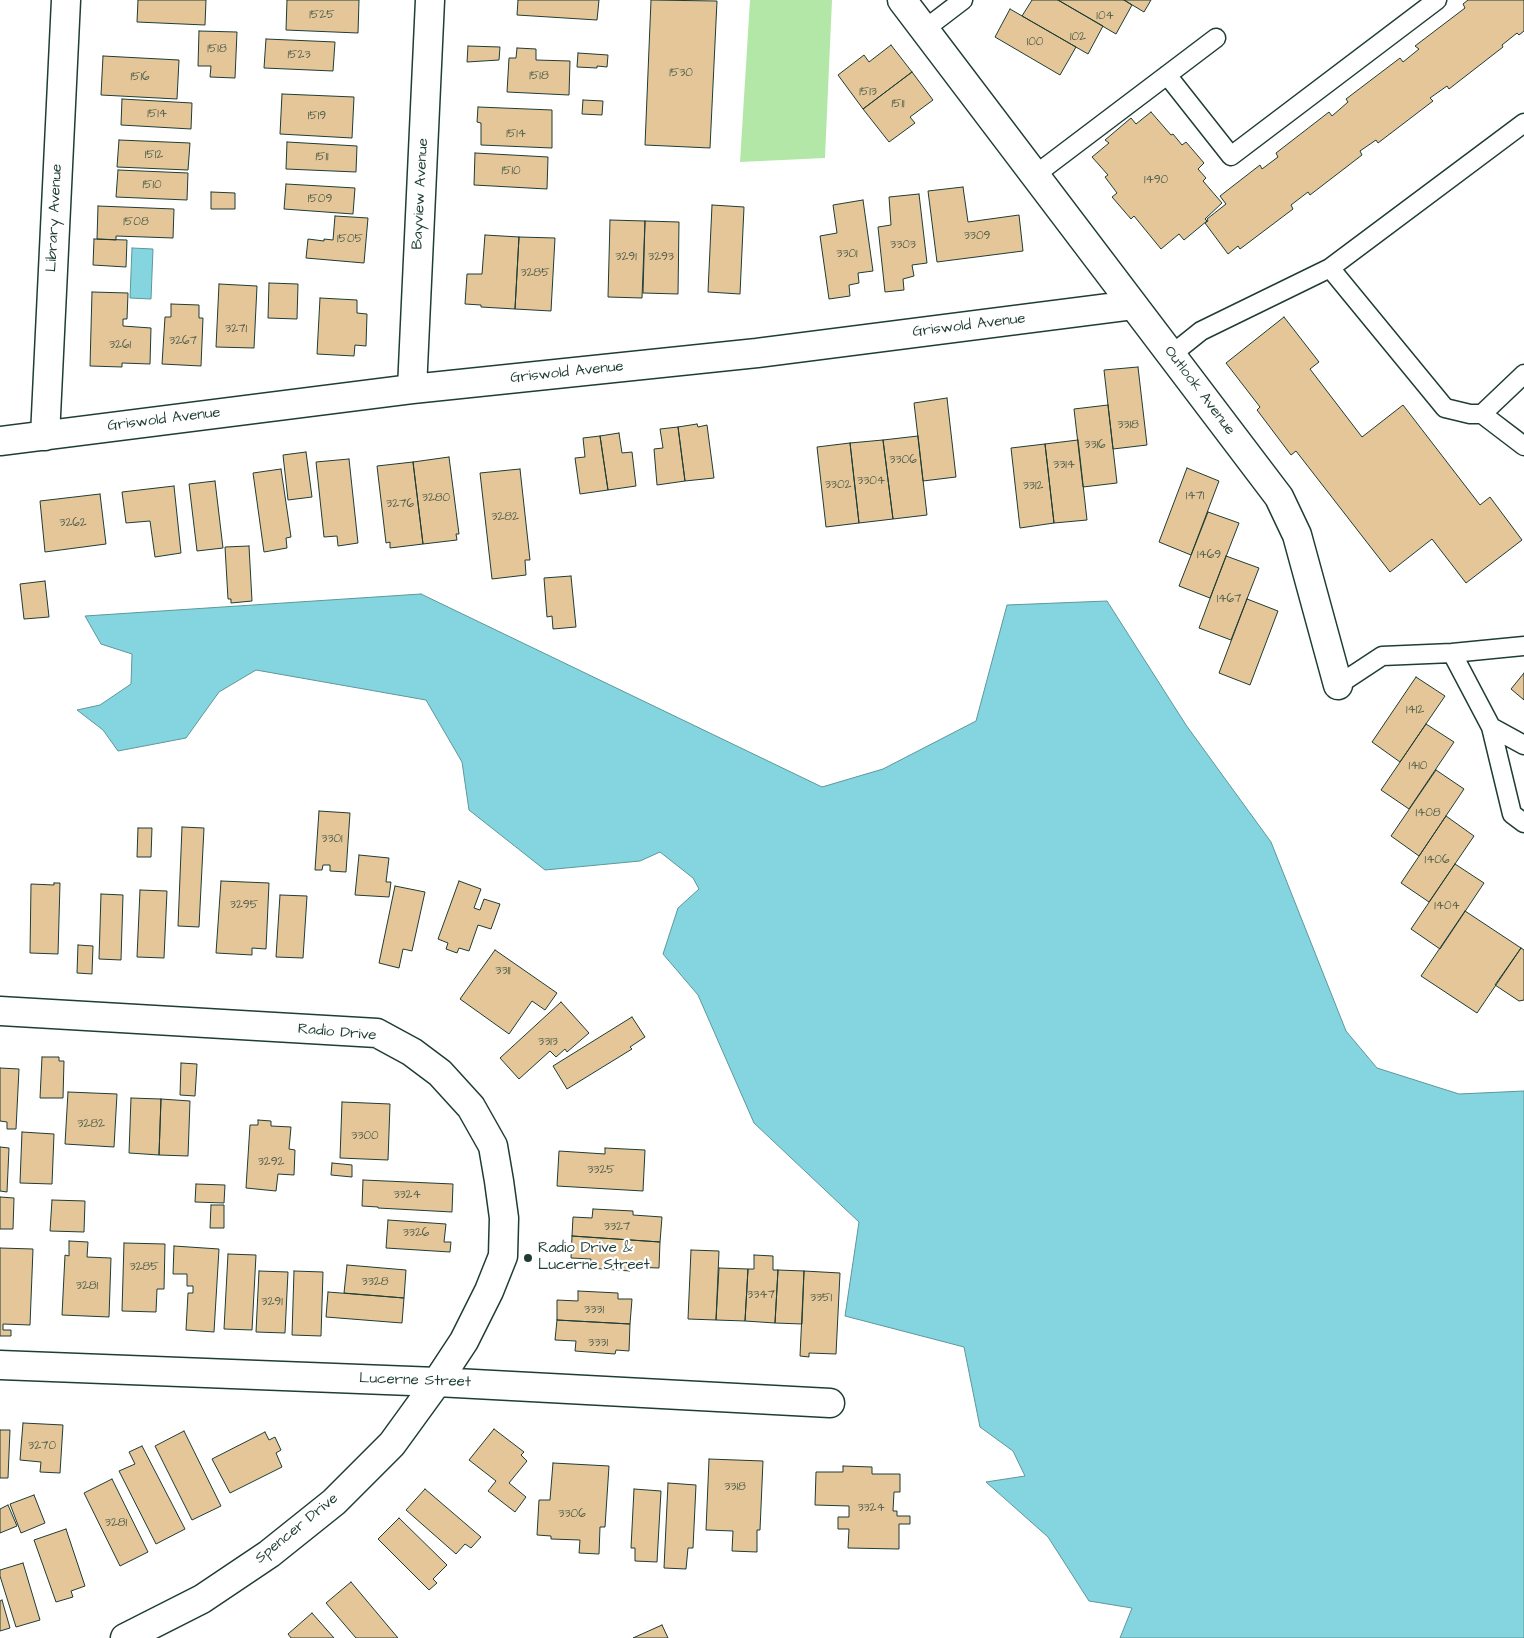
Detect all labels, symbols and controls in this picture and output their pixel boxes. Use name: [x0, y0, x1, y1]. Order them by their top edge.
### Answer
house number: 1525: [309, 8, 335, 22]
house number: 104: [1096, 9, 1114, 23]
house number: 102: [1070, 30, 1086, 44]
house number: 100: [1027, 35, 1043, 49]
house number: 1518: [207, 42, 227, 56]
house number: 1523: [287, 48, 311, 62]
house number: 1530: [669, 66, 693, 80]
house number: 1518: [529, 69, 549, 83]
house number: 1516: [130, 70, 150, 84]
house number: 1513: [859, 85, 877, 99]
house number: 1511: [891, 97, 905, 111]
house number: 1514: [147, 107, 167, 121]
house number: 1519: [308, 109, 326, 123]
house number: 1514: [506, 127, 526, 141]
street label: Bayview Avenue: [409, 138, 433, 250]
house number: 1512: [145, 148, 163, 162]
house number: 1511: [315, 150, 329, 164]
street label: Library Avenue: [43, 163, 67, 273]
house number: 1510: [501, 164, 521, 178]
house number: 1490: [1144, 173, 1168, 187]
house number: 1510: [142, 178, 162, 192]
house number: 1509: [308, 192, 332, 206]
house number: 1508: [123, 215, 149, 229]
house number: 3309: [964, 229, 990, 243]
house number: 1505: [337, 232, 363, 246]
house number: 3303: [890, 238, 916, 252]
house number: 3301: [836, 247, 858, 261]
house number: 3291: [615, 250, 637, 264]
house number: 3293: [648, 250, 674, 264]
house number: 3285: [520, 266, 550, 280]
street label: Griswold Avenue: [911, 310, 1027, 342]
house number: 3271: [225, 322, 247, 336]
house number: 3267: [169, 334, 197, 348]
house number: 3261: [109, 338, 131, 352]
street label: Outlook Avenue: [1160, 343, 1238, 439]
street label: Griswold Avenue: [509, 358, 625, 388]
street label: Griswold Avenue: [106, 404, 222, 436]
house number: 3318: [1117, 418, 1139, 432]
house number: 3316: [1084, 438, 1106, 452]
house number: 3306: [889, 453, 917, 467]
house number: 3314: [1053, 458, 1075, 472]
house number: 3304: [857, 474, 885, 488]
house number: 3302: [825, 478, 851, 492]
house number: 3312: [1023, 479, 1043, 493]
house number: 1471: [1186, 489, 1204, 503]
house number: 3280: [422, 491, 450, 505]
house number: 3276: [386, 497, 414, 511]
house number: 3282: [491, 510, 519, 524]
house number: 3262: [59, 516, 87, 530]
house number: 1469: [1197, 548, 1221, 562]
house number: 1467: [1217, 592, 1241, 606]
house number: 1412: [1406, 703, 1424, 717]
house number: 1410: [1409, 759, 1427, 773]
house number: 1408: [1415, 806, 1441, 820]
house number: 3301: [321, 832, 343, 846]
house number: 1406: [1425, 853, 1449, 867]
house number: 3295: [230, 898, 258, 912]
house number: 1404: [1434, 899, 1460, 913]
house number: 3311: [495, 964, 511, 978]
street label: Radio Drive: [297, 1021, 377, 1045]
house number: 3313: [538, 1035, 558, 1049]
house number: 3282: [77, 1117, 105, 1131]
house number: 3300: [351, 1129, 379, 1143]
house number: 3292: [258, 1155, 284, 1169]
house number: 3325: [587, 1163, 615, 1177]
house number: 3324: [393, 1188, 421, 1202]
house number: 3327: [604, 1220, 630, 1234]
house number: 3326: [403, 1226, 429, 1240]
place label: Radio Drive & Lucerne Street: [538, 1240, 650, 1275]
marker: Radio Drive & Lucerne Street: [522, 1252, 534, 1264]
house number: 3285: [129, 1260, 159, 1274]
house number: 3328: [362, 1275, 388, 1289]
house number: 3281: [76, 1279, 98, 1293]
house number: 3347: [747, 1288, 775, 1302]
house number: 3351: [810, 1291, 832, 1305]
house number: 3291: [261, 1295, 283, 1309]
house number: 3331: [584, 1303, 604, 1317]
house number: 3331: [588, 1336, 608, 1350]
street label: Lucerne Street: [359, 1370, 471, 1392]
house number: 3270: [28, 1439, 56, 1453]
house number: 3318: [724, 1480, 746, 1494]
street label: Spencer Drive: [252, 1490, 342, 1568]
house number: 3324: [857, 1501, 885, 1515]
house number: 3306: [558, 1507, 586, 1521]
house number: 3281: [105, 1516, 127, 1530]

